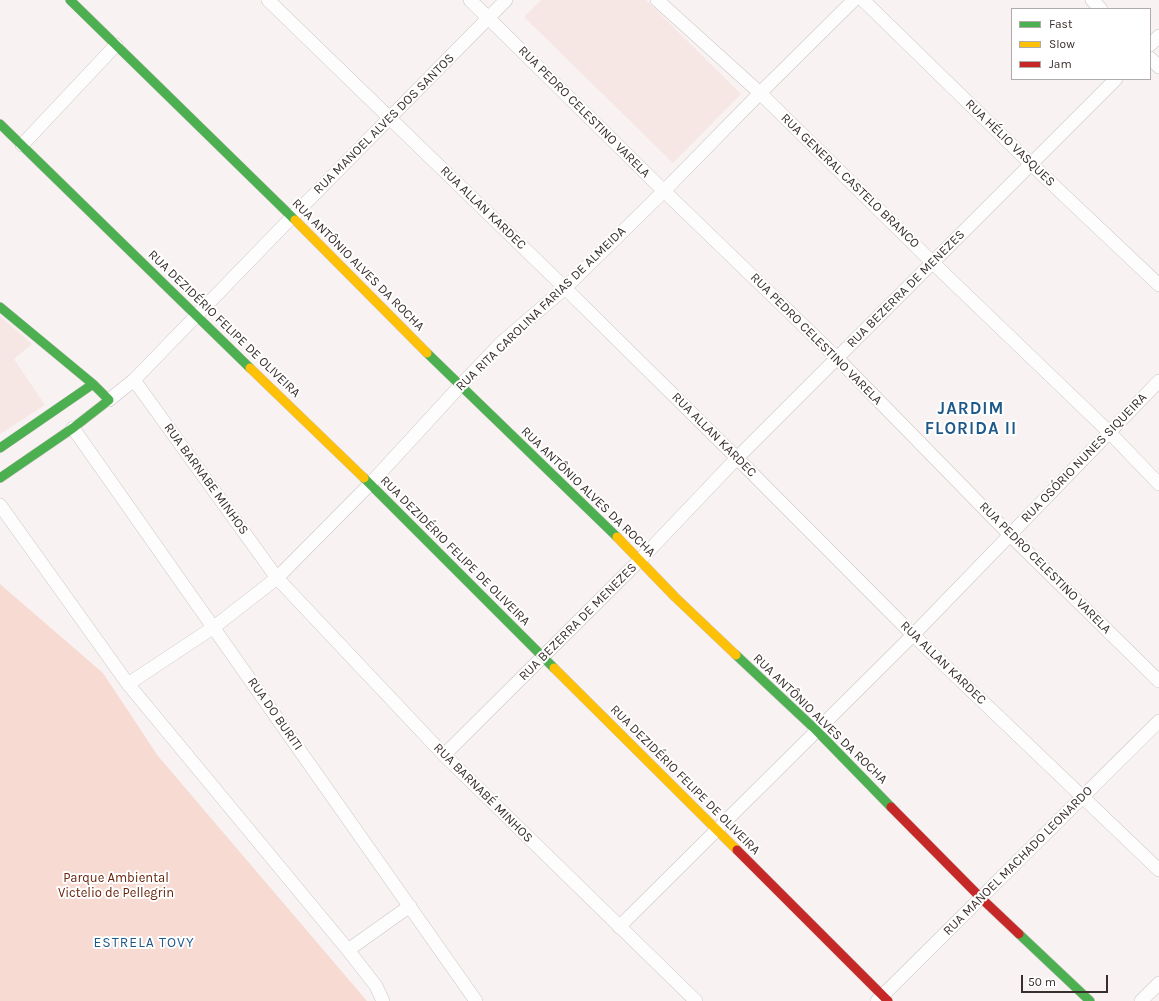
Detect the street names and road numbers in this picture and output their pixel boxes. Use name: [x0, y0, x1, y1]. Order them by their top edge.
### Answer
street label: RUA PEDRO CELESTINO VARELA: [515, 43, 653, 181]
street label: RUA MANOEL ALVES DOS SANTOS: [310, 50, 458, 198]
street label: RUA HÉLIO VASQUES: [962, 96, 1058, 190]
street label: RUA GENERAL CASTELO BRANCO: [777, 110, 923, 252]
street label: RUA ALLAN KARDEC: [437, 163, 529, 253]
street label: RUA ANTÔNIO ALVES DA ROCHA: [289, 196, 427, 334]
street label: RUA RITA CAROLINA FARIAS DE ALMEIDA: [453, 223, 629, 395]
street label: RUA BEZERRA DE MENEZES: [844, 227, 968, 351]
street label: RUA DEZIDÉRIO FELIPE DE OLIVEIRA: [145, 247, 303, 401]
street label: RUA PEDRO CELESTINO VARELA: [747, 270, 885, 408]
street label: RUA ALLAN KARDEC: [668, 389, 760, 481]
street label: RUA OSÓRIO NUNES SIQUEIRA: [1018, 390, 1150, 526]
street label: RUA BARNABE MINHOS: [160, 420, 252, 538]
street label: RUA ANTÔNIO ALVES DA ROCHA: [518, 424, 658, 560]
street label: RUA DEZIDÉRIO FELIPE DE OLIVEIRA: [377, 473, 533, 629]
street label: RUA PEDRO CELESTINO VARELA: [976, 499, 1114, 637]
street label: RUA BEZERRA DE MENEZES: [516, 560, 640, 684]
street label: RUA ALLAN KARDEC: [897, 618, 989, 708]
street label: RUA ANTÔNIO ALVES DA ROCHA: [750, 651, 890, 787]
street label: RUA DO BURITI: [244, 675, 306, 753]
street label: RUA DEZIDÉRIO FELIPE DE OLIVEIRA: [607, 702, 763, 858]
street label: RUA BARNABÉ MINHOS: [430, 740, 536, 846]
street label: RUA MANOEL MACHADO LEONARDO: [940, 783, 1096, 939]

